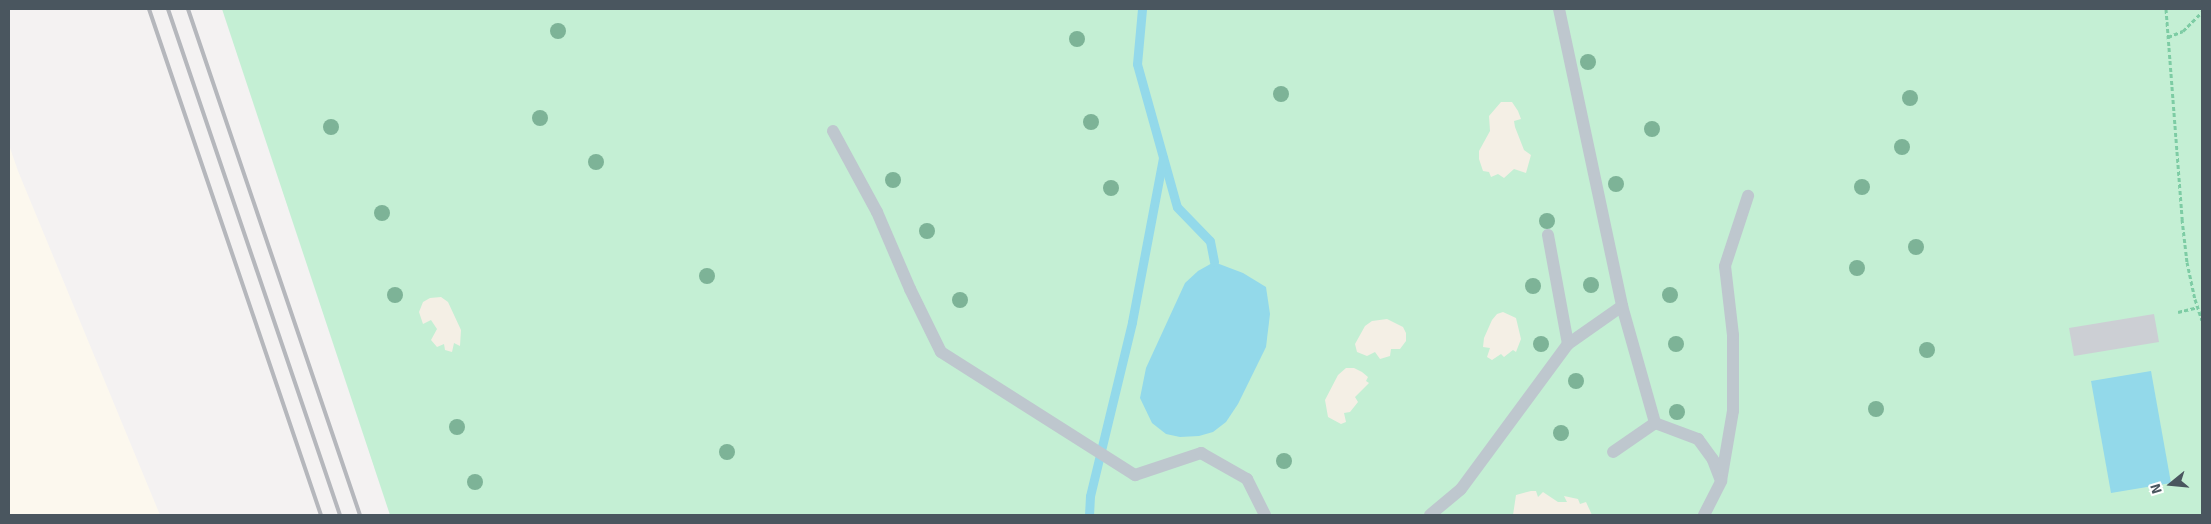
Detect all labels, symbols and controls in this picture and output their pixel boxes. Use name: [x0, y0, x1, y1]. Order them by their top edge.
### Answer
north arrow: [2146, 459, 2196, 509]
text: N: [2147, 481, 2166, 496]

